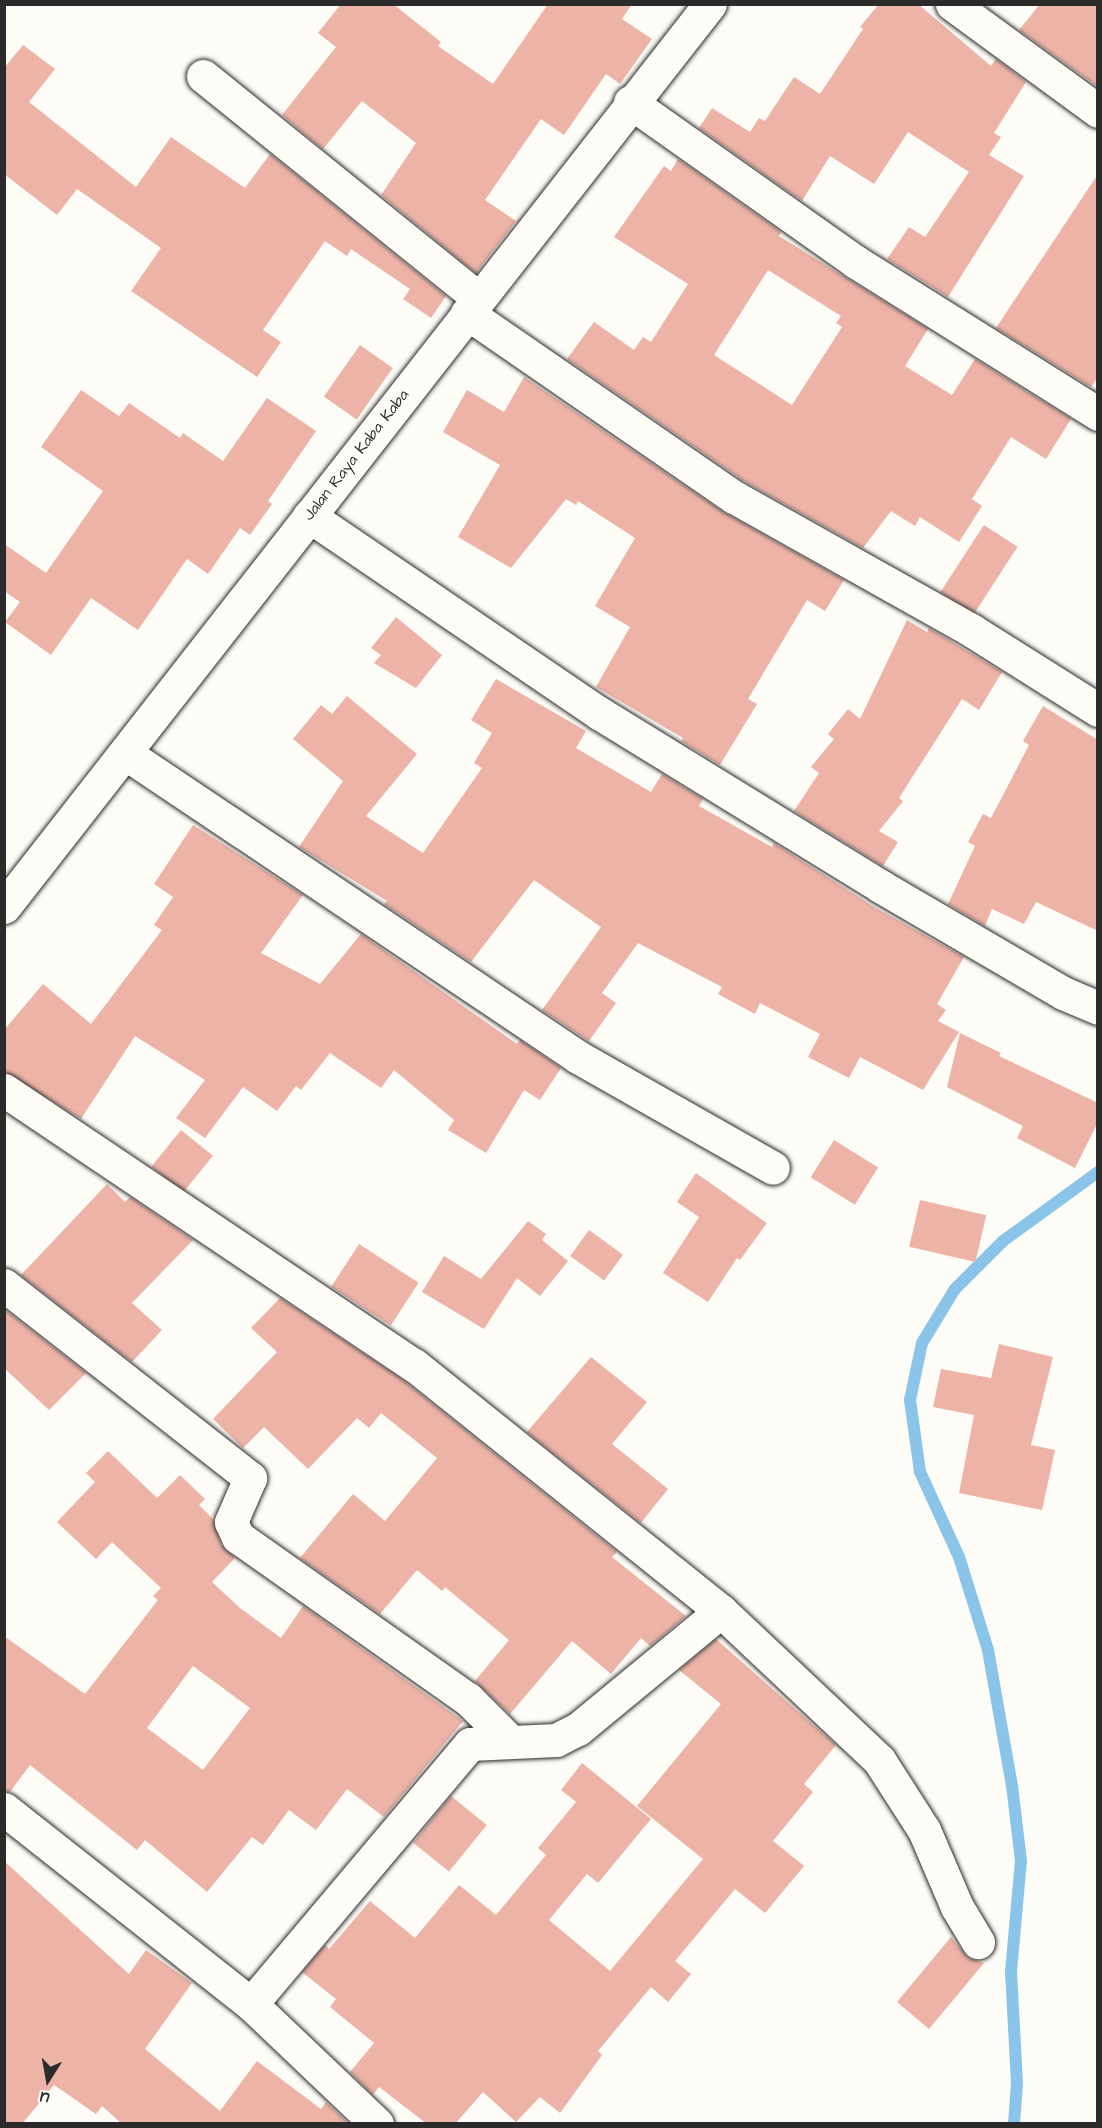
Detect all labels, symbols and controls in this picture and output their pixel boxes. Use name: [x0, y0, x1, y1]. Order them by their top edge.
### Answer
street label: Jalan Raya Kaba Kaba: [299, 386, 413, 524]
north arrow: [18, 2050, 78, 2110]
text: U: [38, 2086, 51, 2109]

